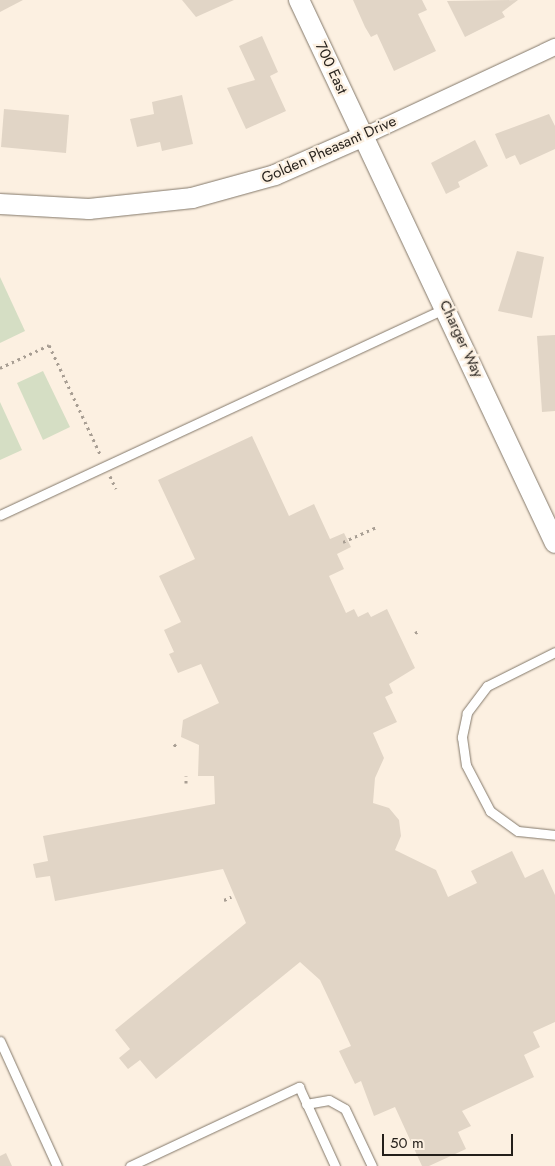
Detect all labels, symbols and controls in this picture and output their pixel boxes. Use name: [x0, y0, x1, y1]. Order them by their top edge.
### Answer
street label: 700 East: [311, 39, 351, 97]
street label: Golden Pheasant Drive: [259, 112, 399, 188]
street label: Charger Way: [435, 297, 487, 381]
scale bar: [385, 1124, 516, 1156]
text: 50 m: [390, 1132, 424, 1154]

